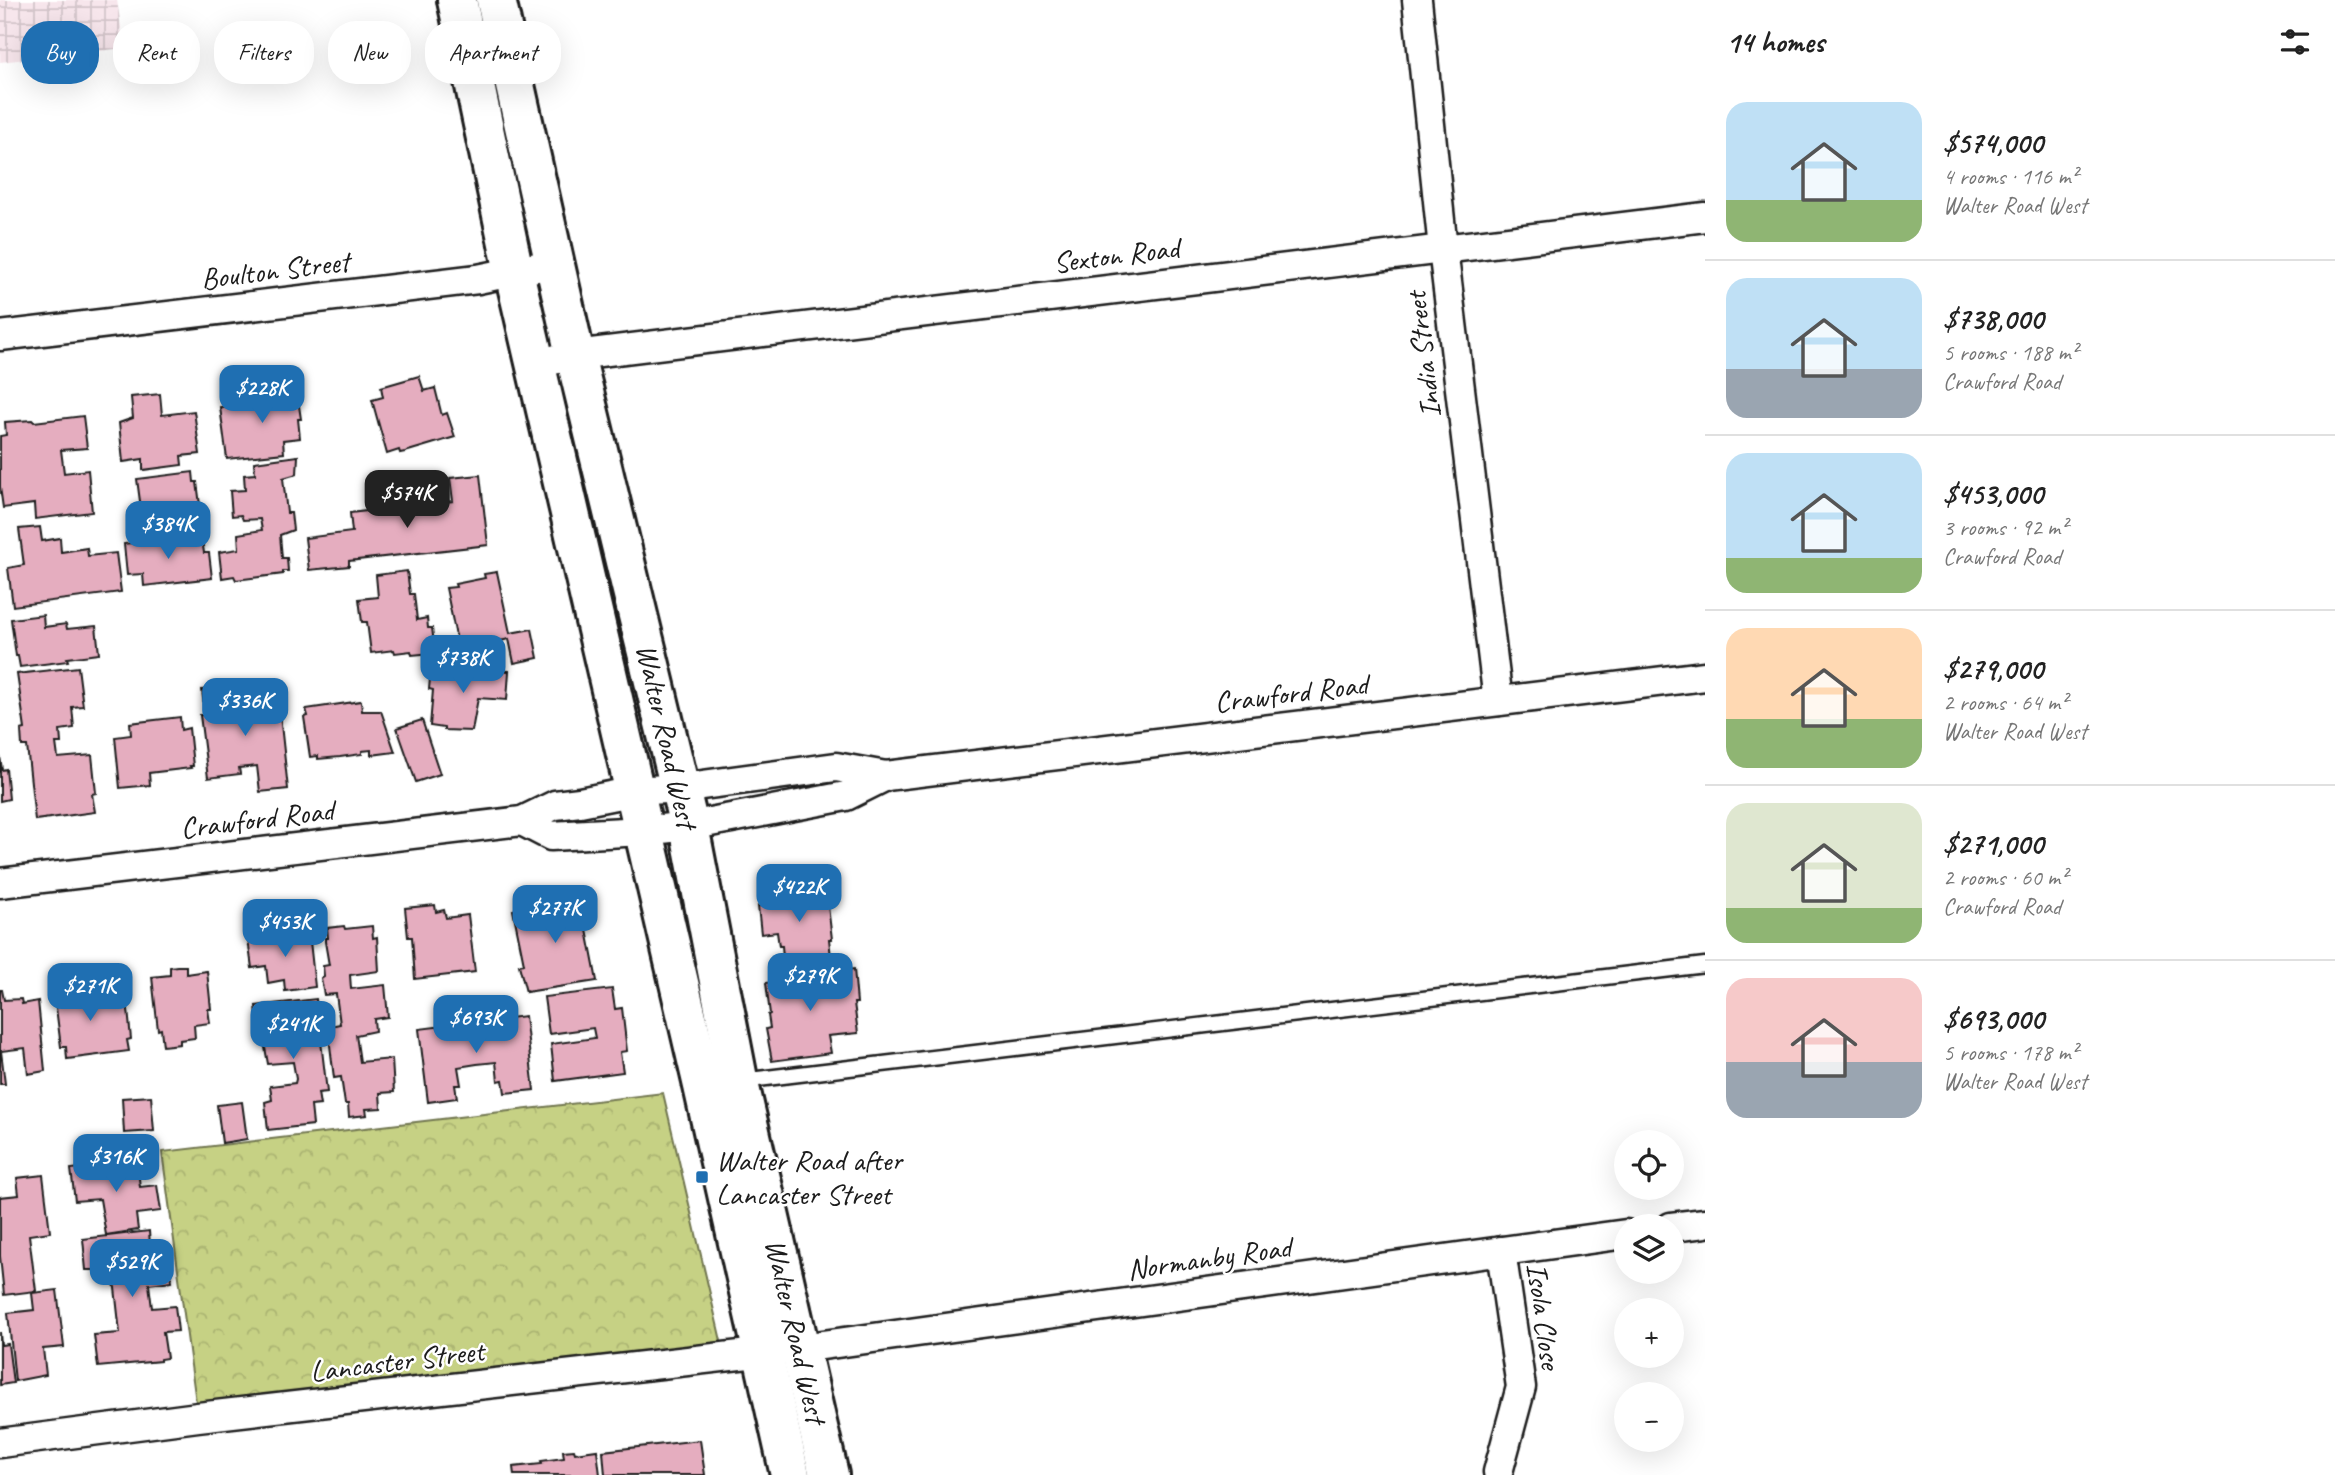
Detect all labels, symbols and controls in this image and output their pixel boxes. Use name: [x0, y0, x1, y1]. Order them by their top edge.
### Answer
chip: Buy: [21, 21, 99, 84]
chip: Rent: [113, 21, 200, 84]
chip: Filters: [214, 21, 314, 84]
chip: New: [328, 21, 411, 84]
chip: Apartment: [425, 21, 561, 84]
text: 14 homes: [1726, 23, 1824, 61]
icon: filters: [2276, 23, 2314, 61]
text: $574,000: [1943, 124, 2043, 162]
icon: home: [1782, 130, 1866, 214]
text: 4 rooms · 116 m²: [1943, 162, 2078, 191]
text: Walter Road West: [1943, 191, 2087, 220]
street label: Sexton Road: [1051, 228, 1185, 282]
street label: Boulton Street: [199, 242, 355, 298]
street label: India Street: [1396, 287, 1450, 420]
text: $738,000: [1943, 300, 2043, 338]
icon: home: [1782, 306, 1866, 390]
text: 5 rooms · 188 m²: [1943, 338, 2078, 367]
pin: $228K: [213, 366, 311, 425]
text: Crawford Road: [1943, 367, 2061, 396]
text: $228K: [235, 373, 289, 402]
pin: $574K: [358, 470, 456, 530]
text: $453,000: [1943, 475, 2043, 513]
text: $574K: [381, 478, 433, 507]
icon: home: [1782, 481, 1866, 565]
pin: $384K: [119, 502, 217, 561]
text: $384K: [141, 509, 195, 538]
text: 3 rooms · 92 m²: [1943, 513, 2067, 542]
text: Crawford Road: [1943, 542, 2061, 571]
pin: $738K: [414, 636, 512, 695]
street label: Walter Road West: [627, 640, 708, 836]
text: $738K: [437, 643, 490, 672]
text: $279,000: [1943, 650, 2043, 688]
icon: home: [1782, 656, 1866, 740]
street label: Crawford Road: [1212, 664, 1374, 721]
pin: $336K: [196, 678, 294, 738]
text: $336K: [218, 686, 272, 715]
text: 2 rooms · 64 m²: [1943, 688, 2067, 717]
text: Walter Road West: [1943, 717, 2087, 746]
street label: Crawford Road: [178, 790, 340, 847]
text: $271,000: [1943, 825, 2043, 863]
icon: home: [1782, 831, 1866, 915]
text: 2 rooms · 60 m²: [1943, 863, 2067, 892]
pin: $422K: [750, 864, 848, 924]
text: $422K: [772, 872, 826, 901]
pin: $277K: [506, 886, 604, 945]
text: Crawford Road: [1943, 892, 2061, 921]
text: $277K: [529, 893, 581, 922]
pin: $453K: [236, 900, 334, 959]
text: $453K: [259, 907, 311, 936]
pin: $279K: [761, 954, 859, 1013]
text: $279K: [784, 961, 836, 990]
pin: $271K: [41, 964, 139, 1023]
text: $271K: [64, 971, 117, 1000]
pin: $693K: [427, 996, 525, 1055]
text: $693,000: [1943, 1000, 2044, 1038]
pin: $241K: [244, 1002, 342, 1061]
text: $693K: [449, 1003, 503, 1032]
icon: home: [1782, 1006, 1866, 1090]
text: $241K: [266, 1009, 320, 1038]
text: 5 rooms · 178 m²: [1943, 1038, 2078, 1067]
text: Walter Road West: [1943, 1067, 2087, 1096]
map controls: [1614, 1130, 1684, 1452]
button: locate: [1614, 1130, 1684, 1200]
pin: $316K: [67, 1134, 165, 1194]
place label: Walter Road after Lancaster Street: [716, 1141, 904, 1213]
text: $316K: [89, 1142, 143, 1171]
marker: Walter Road after Lancaster Street: [694, 1169, 710, 1185]
button: layers: [1614, 1214, 1684, 1284]
street label: Normanby Road: [1125, 1227, 1298, 1288]
street label: Walter Road West: [756, 1235, 837, 1431]
pin: $529K: [83, 1240, 181, 1299]
text: $529K: [106, 1247, 158, 1276]
street label: Isola Close: [1518, 1261, 1571, 1374]
button: +: [1614, 1298, 1684, 1368]
street label: Lancaster Street: [308, 1331, 489, 1391]
button: −: [1614, 1382, 1684, 1452]

